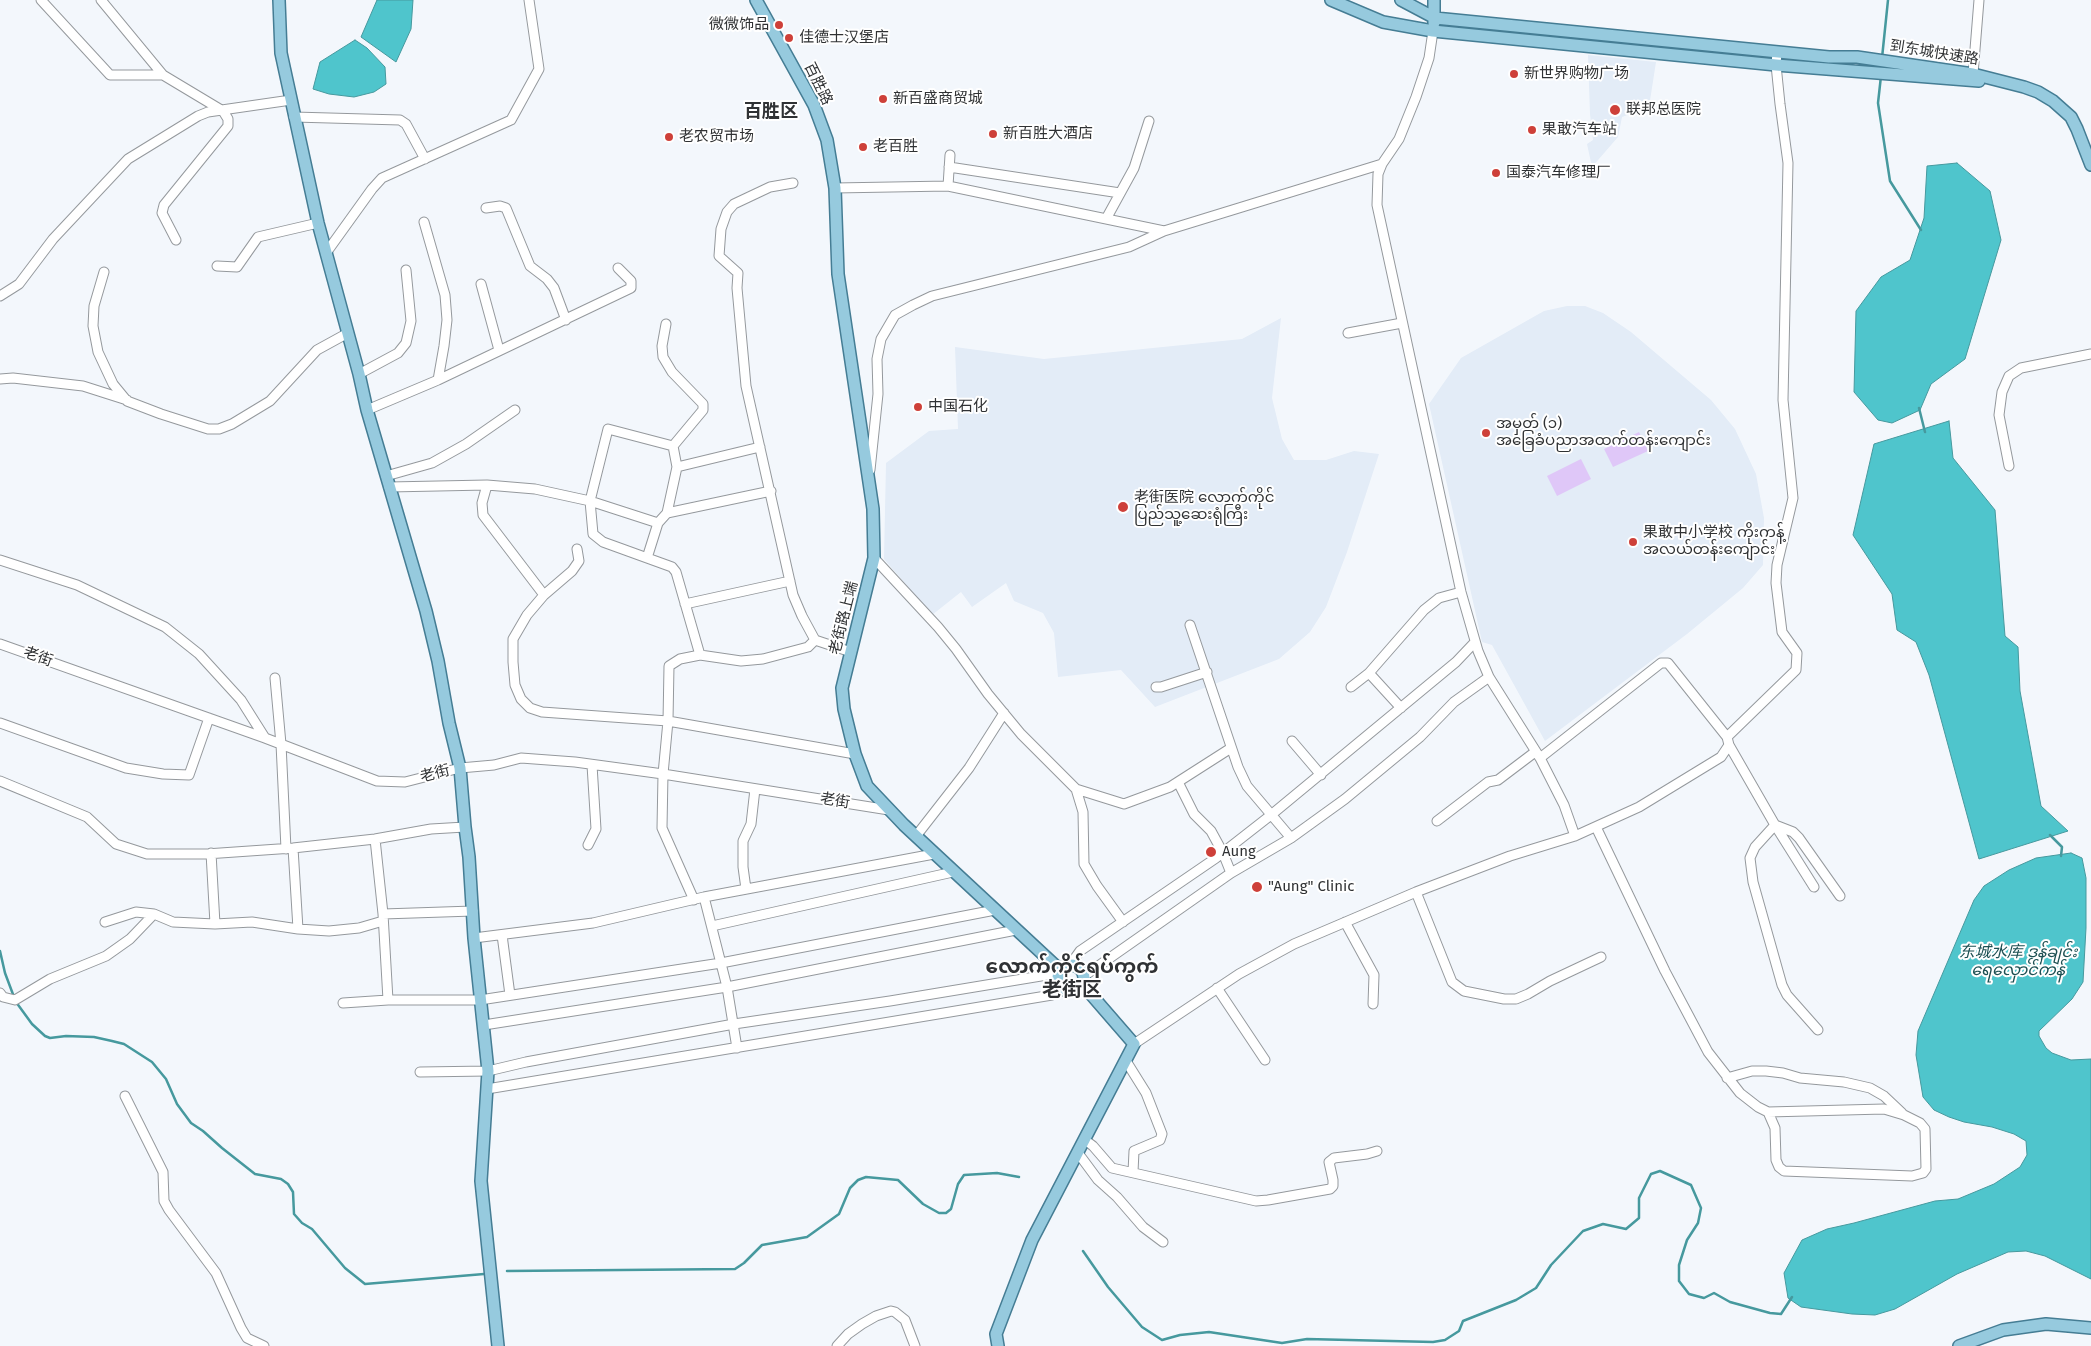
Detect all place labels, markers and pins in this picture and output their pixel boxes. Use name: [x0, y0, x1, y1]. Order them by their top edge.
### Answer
place label: 微微饰品: [709, 16, 769, 34]
marker: 微微饰品: [773, 19, 785, 31]
place label: 佳德士汉堡店: [799, 29, 889, 47]
marker: 佳德士汉堡店: [783, 32, 795, 44]
place label: 新世界购物广场: [1524, 65, 1629, 83]
marker: 新世界购物广场: [1508, 68, 1520, 80]
place label: 新百盛商贸城: [893, 90, 983, 108]
marker: 新百盛商贸城: [877, 93, 889, 105]
place label: 联邦总医院: [1626, 101, 1701, 119]
marker: 联邦总医院: [1608, 103, 1622, 117]
place label: 果敢汽车站: [1542, 121, 1617, 139]
marker: 果敢汽车站: [1526, 124, 1538, 136]
place label: 新百胜大酒店: [1003, 125, 1093, 143]
place label: 老农贸市场: [679, 128, 754, 146]
marker: 新百胜大酒店: [987, 128, 999, 140]
marker: 老农贸市场: [663, 131, 675, 143]
place label: 老百胜: [873, 138, 918, 156]
marker: 老百胜: [857, 141, 869, 153]
place label: 国泰汽车修理厂: [1506, 164, 1611, 182]
marker: 国泰汽车修理厂: [1490, 167, 1502, 179]
place label: 中国石化: [928, 398, 988, 416]
marker: 中国石化: [912, 401, 924, 413]
place label: အမှတ် (၁) အခြေခံပညာအထက်တန်းကျောင်း: [1496, 415, 1711, 450]
marker: အမှတ် (၁) အခြေခံပညာအထက်တန်းကျောင်း: [1480, 427, 1492, 439]
place label: 老街医院 လောက်ကိုင် ပြည်သူ့ဆေးရုံကြီး: [1134, 489, 1274, 524]
marker: 老街医院 လောက်ကိုင် ပြည်သူ့ဆေးရုံကြီး: [1116, 500, 1130, 514]
place label: 果敢中小学校 ကိုးကန့် အလယ်တန်းကျောင်း: [1643, 524, 1784, 559]
marker: 果敢中小学校 ကိုးကန့် အလယ်တန်းကျောင်း: [1627, 536, 1639, 548]
place label: Aung: [1222, 843, 1256, 861]
marker: Aung: [1204, 845, 1218, 859]
place label: "Aung" Clinic: [1268, 878, 1354, 896]
marker: "Aung" Clinic: [1250, 880, 1264, 894]

